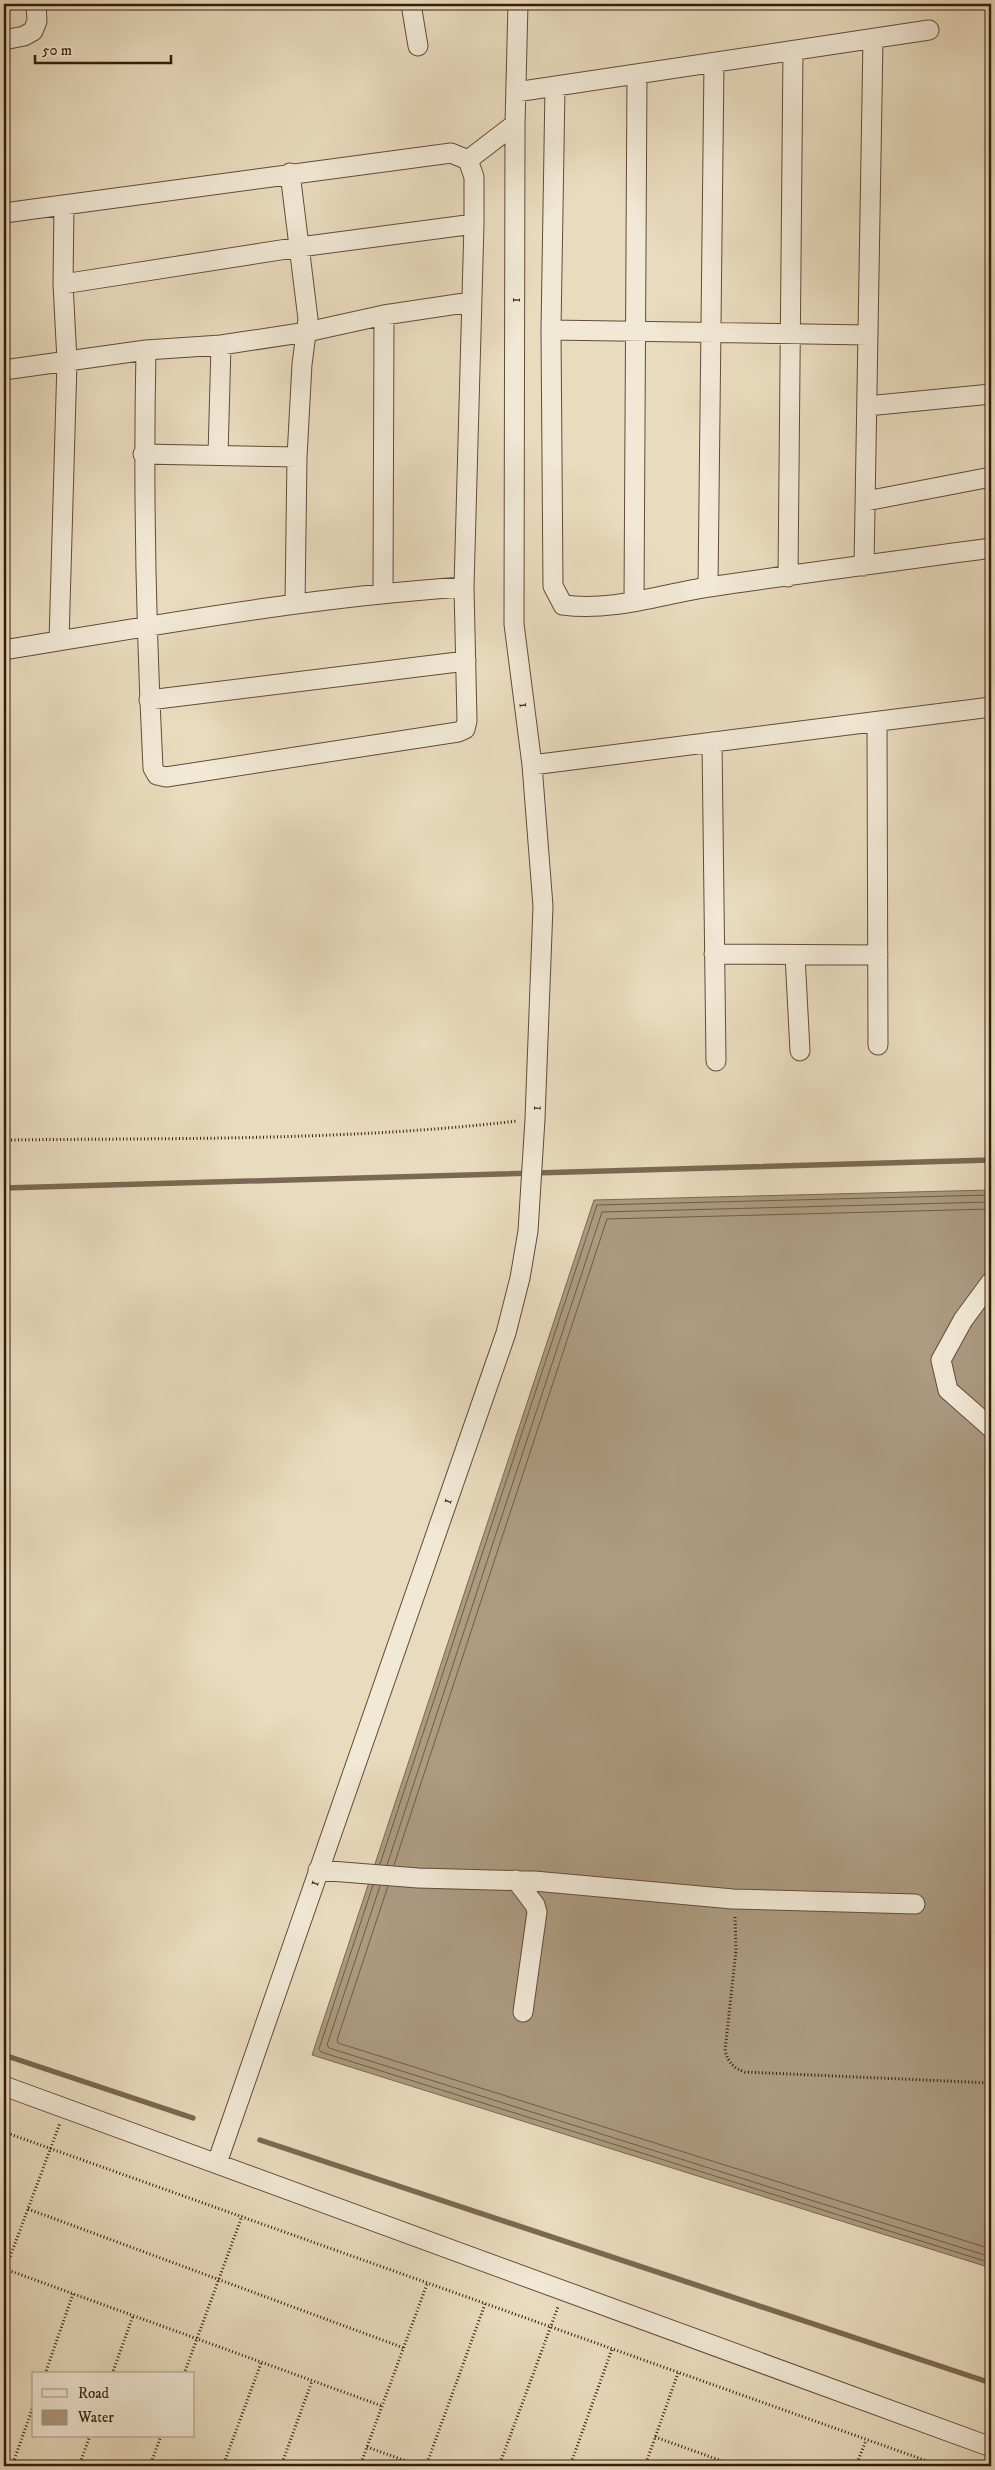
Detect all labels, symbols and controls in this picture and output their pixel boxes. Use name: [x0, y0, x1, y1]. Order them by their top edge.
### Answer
scale bar: [35, 32, 171, 64]
text: 50 m: [42, 41, 72, 60]
street label: 1: [506, 297, 525, 303]
street label: 1: [514, 701, 534, 709]
street label: 1: [526, 1105, 546, 1111]
street label: 1: [437, 1495, 457, 1507]
street label: 1: [304, 1877, 324, 1889]
legend: [32, 2372, 195, 2438]
text: Road: [78, 2384, 110, 2403]
text: Water: [77, 2408, 114, 2427]

